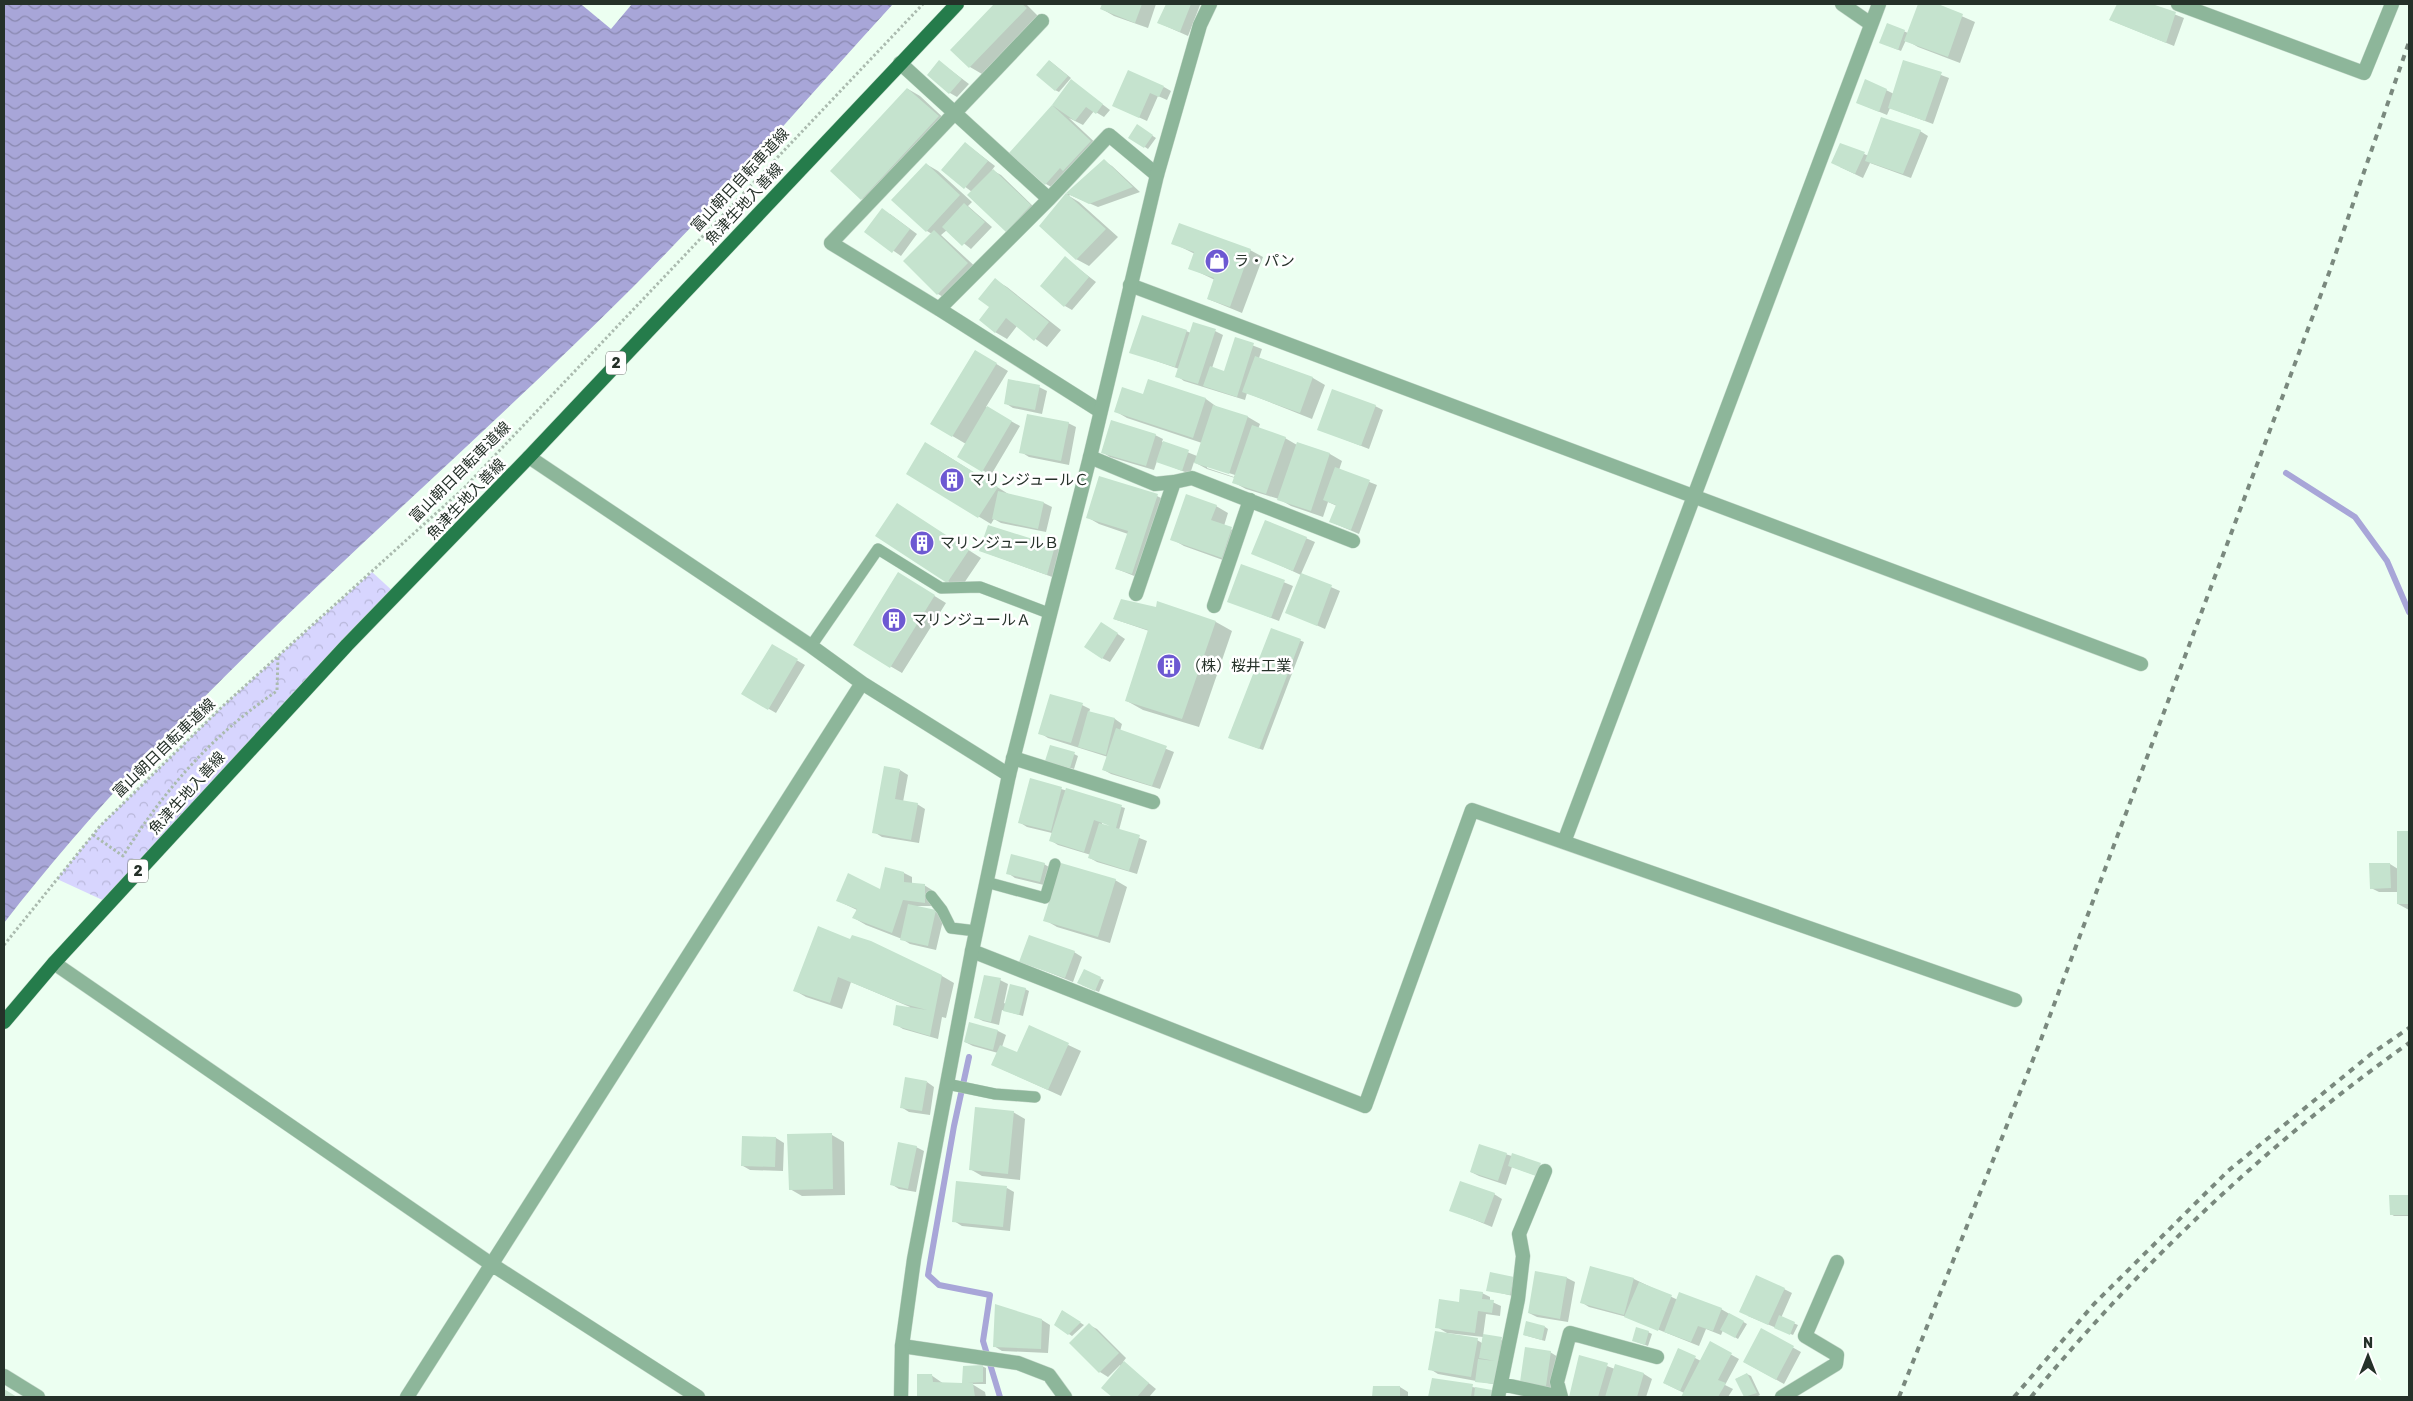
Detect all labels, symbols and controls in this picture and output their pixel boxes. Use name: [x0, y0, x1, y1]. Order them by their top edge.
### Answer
street label: 富山朝日自転車道線: [687, 124, 793, 236]
street label: 魚津生地入善線: [702, 159, 786, 249]
shop icon: ラ・パン: [1204, 248, 1230, 274]
place label: ラ・パン: [1234, 252, 1295, 270]
road number: 2: [606, 352, 626, 374]
street label: 富山朝日自転車道線: [406, 418, 514, 526]
street label: 魚津生地入善線: [423, 455, 509, 543]
building icon: マリンジュールＣ: [939, 467, 965, 493]
place label: マリンジュールＣ: [970, 471, 1089, 489]
building icon: マリンジュールＢ: [909, 530, 935, 556]
place label: マリンジュールＢ: [940, 534, 1059, 552]
building icon: マリンジュールＡ: [881, 607, 907, 633]
place label: マリンジュールＡ: [912, 611, 1031, 629]
building icon: （株）桜井工業: [1156, 653, 1182, 679]
place label: （株）桜井工業: [1186, 657, 1291, 675]
street label: 富山朝日自転車道線: [109, 695, 219, 801]
street label: 魚津生地入善線: [145, 748, 229, 838]
road number: 2: [128, 859, 148, 882]
north arrow: [2343, 1331, 2393, 1381]
text: N: [2363, 1335, 2373, 1352]

